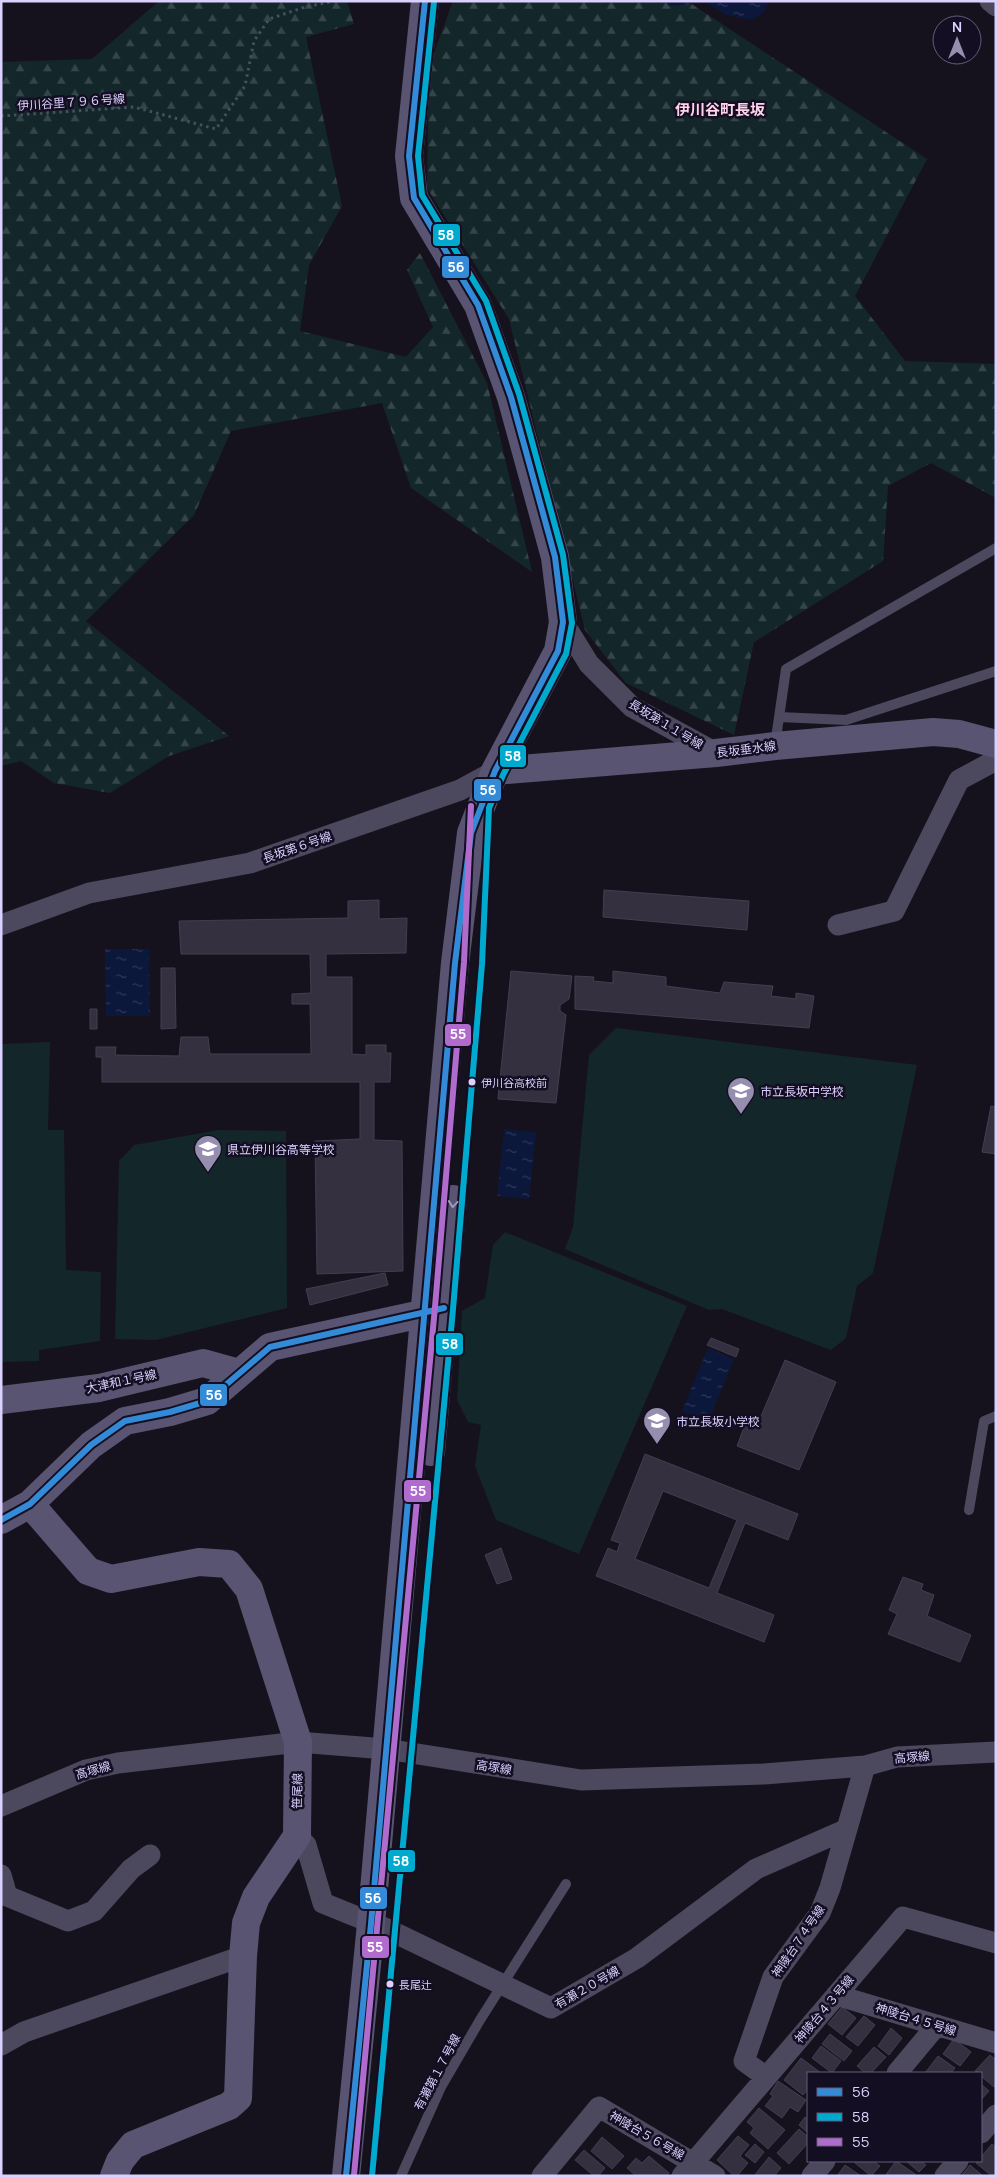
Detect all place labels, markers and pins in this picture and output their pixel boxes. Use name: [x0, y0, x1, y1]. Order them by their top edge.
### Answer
place label: 伊川谷高校前: [481, 1075, 547, 1090]
school or university icon: 市立長坂中学校: [726, 1076, 756, 1115]
marker: 伊川谷高校前: [467, 1077, 477, 1087]
place label: 市立長坂中学校: [760, 1083, 844, 1100]
school or university icon: 県立伊川谷高等学校: [193, 1134, 223, 1173]
place label: 県立伊川谷高等学校: [227, 1141, 335, 1158]
school or university icon: 市立長坂小学校: [642, 1406, 672, 1445]
place label: 市立長坂小学校: [676, 1413, 760, 1430]
place label: 長尾辻: [399, 1977, 432, 1992]
marker: 長尾辻: [385, 1979, 395, 1989]

